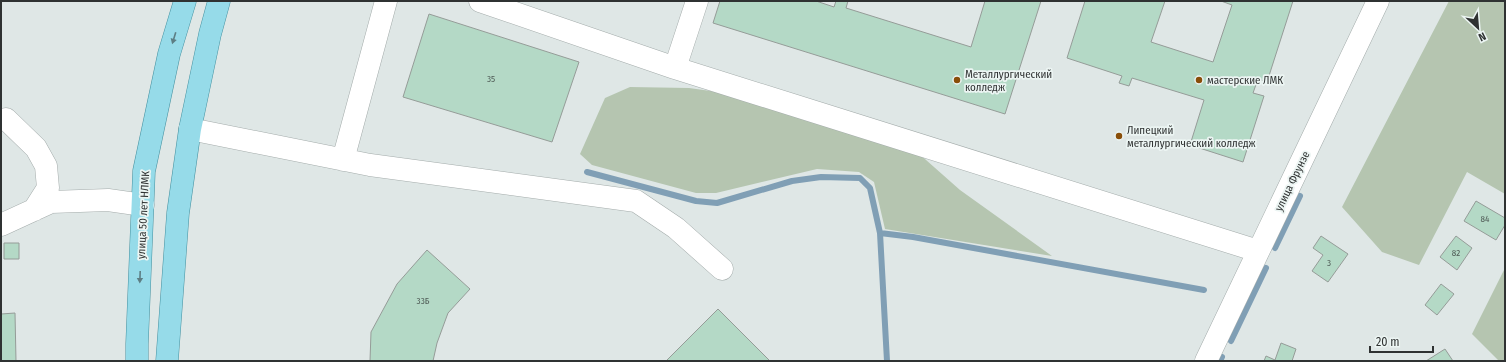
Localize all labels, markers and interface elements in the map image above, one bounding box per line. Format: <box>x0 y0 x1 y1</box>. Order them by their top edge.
north arrow <box>1458 8 1498 48</box>
text: N <box>1476 29 1488 44</box>
one-way arrow <box>171 33 177 45</box>
place label: Металлургический колледж <box>965 68 1052 94</box>
house number: 35 <box>487 74 495 84</box>
place label: мастерские ЛМК <box>1207 74 1283 87</box>
marker: Металлургический колледж <box>952 75 962 85</box>
marker: мастерские ЛМК <box>1194 75 1204 85</box>
place label: Липецкий металлургический колледж <box>1127 124 1256 150</box>
marker: Липецкий металлургический колледж <box>1114 131 1124 141</box>
street label: улица Фрунзе <box>1272 149 1313 213</box>
street label: улица 50 лет НЛМК <box>135 171 152 259</box>
house number: 84 <box>1481 214 1490 224</box>
house number: 82 <box>1452 248 1460 258</box>
house number: 3 <box>1327 258 1331 268</box>
one-way arrow <box>136 271 143 283</box>
house number: 33Б <box>417 296 430 306</box>
scale bar <box>1370 328 1433 354</box>
text: 20 m <box>1376 335 1400 349</box>

